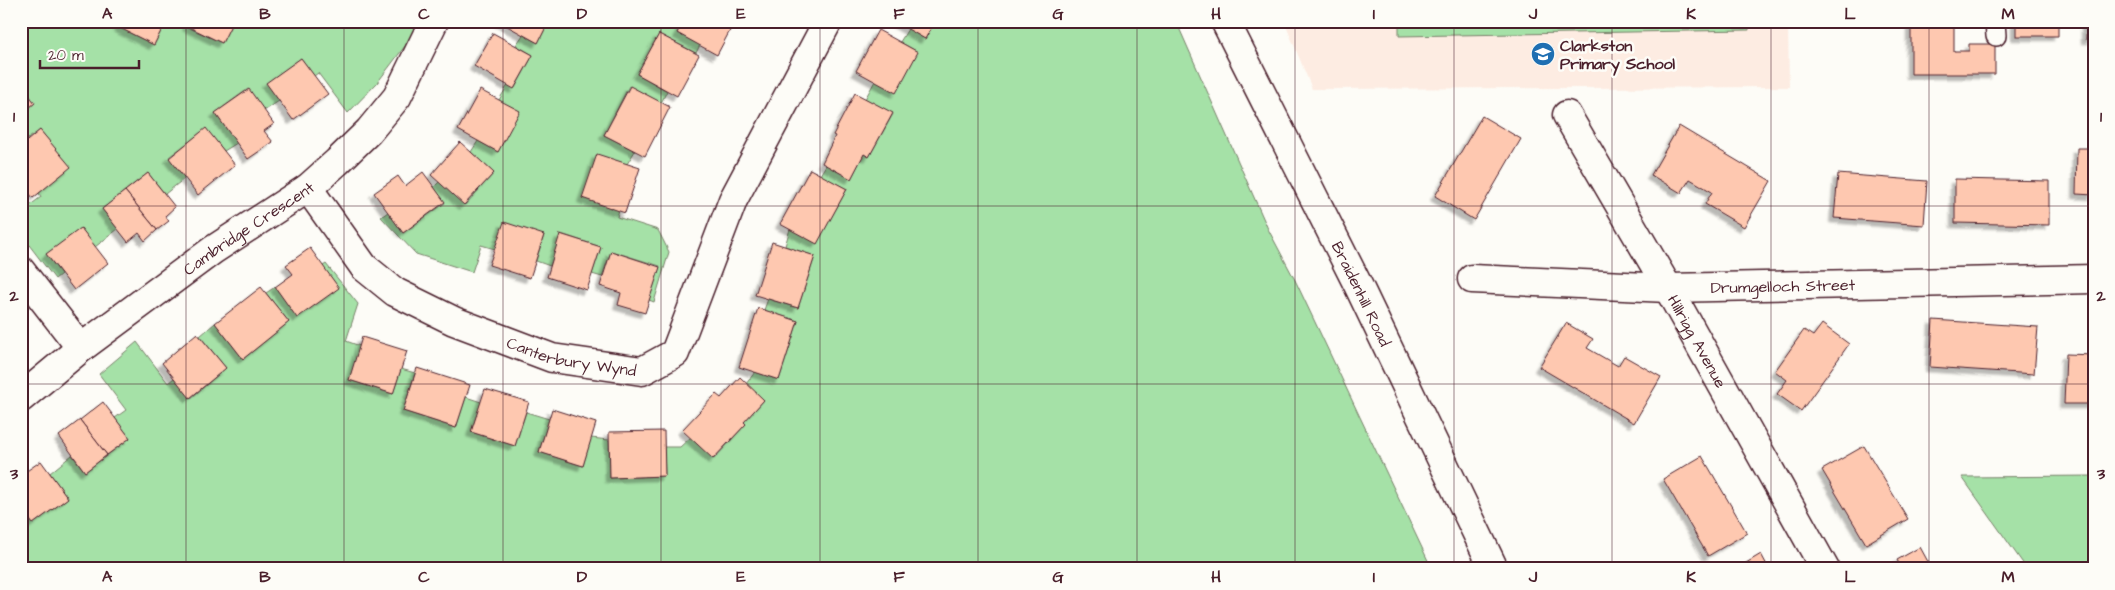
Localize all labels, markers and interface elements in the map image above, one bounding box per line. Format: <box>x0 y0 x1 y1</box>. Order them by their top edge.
text: A <box>102 3 113 25</box>
text: B <box>259 3 271 25</box>
text: C <box>418 3 430 25</box>
text: D <box>577 3 588 25</box>
text: E <box>736 3 746 25</box>
text: F <box>893 3 905 25</box>
text: G <box>1052 3 1064 25</box>
text: H <box>1211 3 1221 25</box>
text: I <box>1373 3 1375 25</box>
text: J <box>1528 3 1538 25</box>
text: K <box>1686 3 1696 25</box>
text: L <box>1844 3 1856 25</box>
text: M <box>2001 3 2015 25</box>
place label: Clarkston Primary School <box>1560 35 1675 76</box>
scale bar <box>40 38 139 70</box>
school or university icon: Clarkston Primary School <box>1530 41 1556 67</box>
text: 20 m <box>48 45 84 66</box>
text: 1 <box>13 106 16 128</box>
text: 1 <box>2100 106 2103 128</box>
street label: Cambridge Crescent <box>179 177 320 281</box>
street label: Braidenhill Road <box>1326 238 1396 350</box>
street label: Drumgelloch Street <box>1710 274 1856 299</box>
text: 2 <box>8 285 19 307</box>
text: 2 <box>2095 285 2106 307</box>
street label: Hillrigg Avenue <box>1662 291 1732 392</box>
street label: Canterbury Wynd <box>503 332 638 382</box>
text: 3 <box>9 463 19 485</box>
text: 3 <box>2096 463 2106 485</box>
text: A <box>102 566 113 588</box>
text: B <box>259 566 271 588</box>
text: C <box>418 566 430 588</box>
text: D <box>577 566 588 588</box>
text: E <box>736 566 746 588</box>
text: F <box>893 566 905 588</box>
text: G <box>1052 566 1064 588</box>
text: H <box>1211 566 1221 588</box>
text: I <box>1373 566 1375 588</box>
text: J <box>1528 566 1538 588</box>
text: K <box>1686 566 1696 588</box>
text: L <box>1844 566 1856 588</box>
text: M <box>2001 566 2015 588</box>

